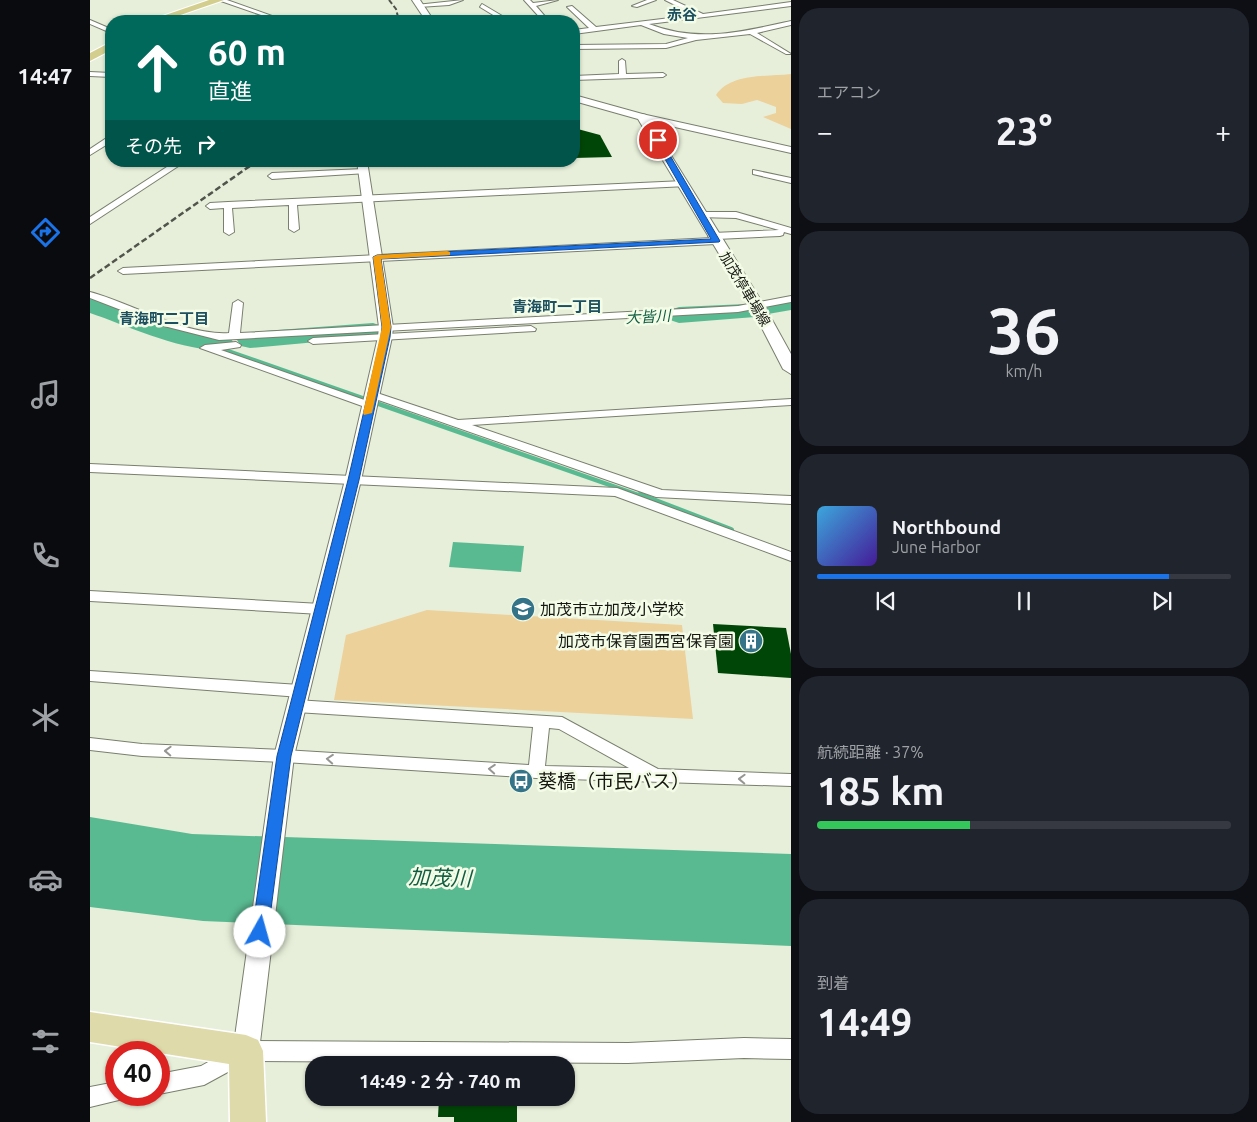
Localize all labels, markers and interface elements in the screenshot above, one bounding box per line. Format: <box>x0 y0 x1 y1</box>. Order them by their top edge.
district label: 赤谷 <box>667 6 697 23</box>
text: 60 m <box>208 32 286 72</box>
icon: ahead <box>125 35 190 100</box>
text: 14:47 <box>17 63 73 88</box>
text: 直進 <box>208 78 252 103</box>
text: エアコン <box>817 83 881 101</box>
text: 23° <box>996 110 1052 152</box>
text: − <box>817 116 833 147</box>
text: + <box>1215 116 1231 147</box>
pin <box>637 119 679 161</box>
icon: arrive <box>644 126 672 154</box>
icon: right <box>192 130 220 158</box>
text: その先 <box>125 135 182 157</box>
icon: directions <box>28 215 63 250</box>
street label: 加茂停車場線 <box>717 249 773 329</box>
text: 36 <box>987 293 1061 366</box>
district label: 青海町一丁目 <box>512 298 602 315</box>
water label: 大皆川 <box>625 307 673 326</box>
district label: 青海町二丁目 <box>119 310 209 327</box>
text: km/h <box>1006 362 1042 380</box>
icon: music <box>28 377 63 412</box>
text: Northbound <box>892 516 1001 538</box>
icon: phone <box>28 538 63 573</box>
text: June Harbor <box>892 538 981 556</box>
icon: previous <box>872 587 900 615</box>
icon: pause <box>1010 587 1038 615</box>
icon: next <box>1148 587 1176 615</box>
school or university icon: 加茂市立加茂小学校 <box>510 596 536 622</box>
place label: 加茂市立加茂小学校 <box>540 600 684 618</box>
building icon: 加茂市保育園西宮保育園 <box>738 628 764 654</box>
place label: 加茂市保育園西宮保育園 <box>558 632 734 650</box>
icon: climate <box>28 700 63 735</box>
text: 航続距離 · 37% <box>817 743 924 761</box>
one-way arrow <box>164 745 172 756</box>
one-way arrow <box>326 753 334 764</box>
one-way arrow <box>488 764 496 775</box>
bus stop icon: 葵橋（市民バス） <box>508 768 534 794</box>
place label: 葵橋（市民バス） <box>538 770 690 792</box>
text: 185 km <box>817 770 944 812</box>
one-way arrow <box>738 774 746 784</box>
icon: car <box>28 862 63 897</box>
water label: 加茂川 <box>408 864 474 890</box>
position arrow <box>233 905 285 957</box>
text: 到着 <box>817 974 849 992</box>
text: 14:49 <box>817 1001 912 1043</box>
icon: filters <box>28 1024 63 1059</box>
speed limit sign: 40 <box>105 1041 170 1106</box>
text: 14:49 · 2 分 · 740 m <box>359 1070 521 1092</box>

